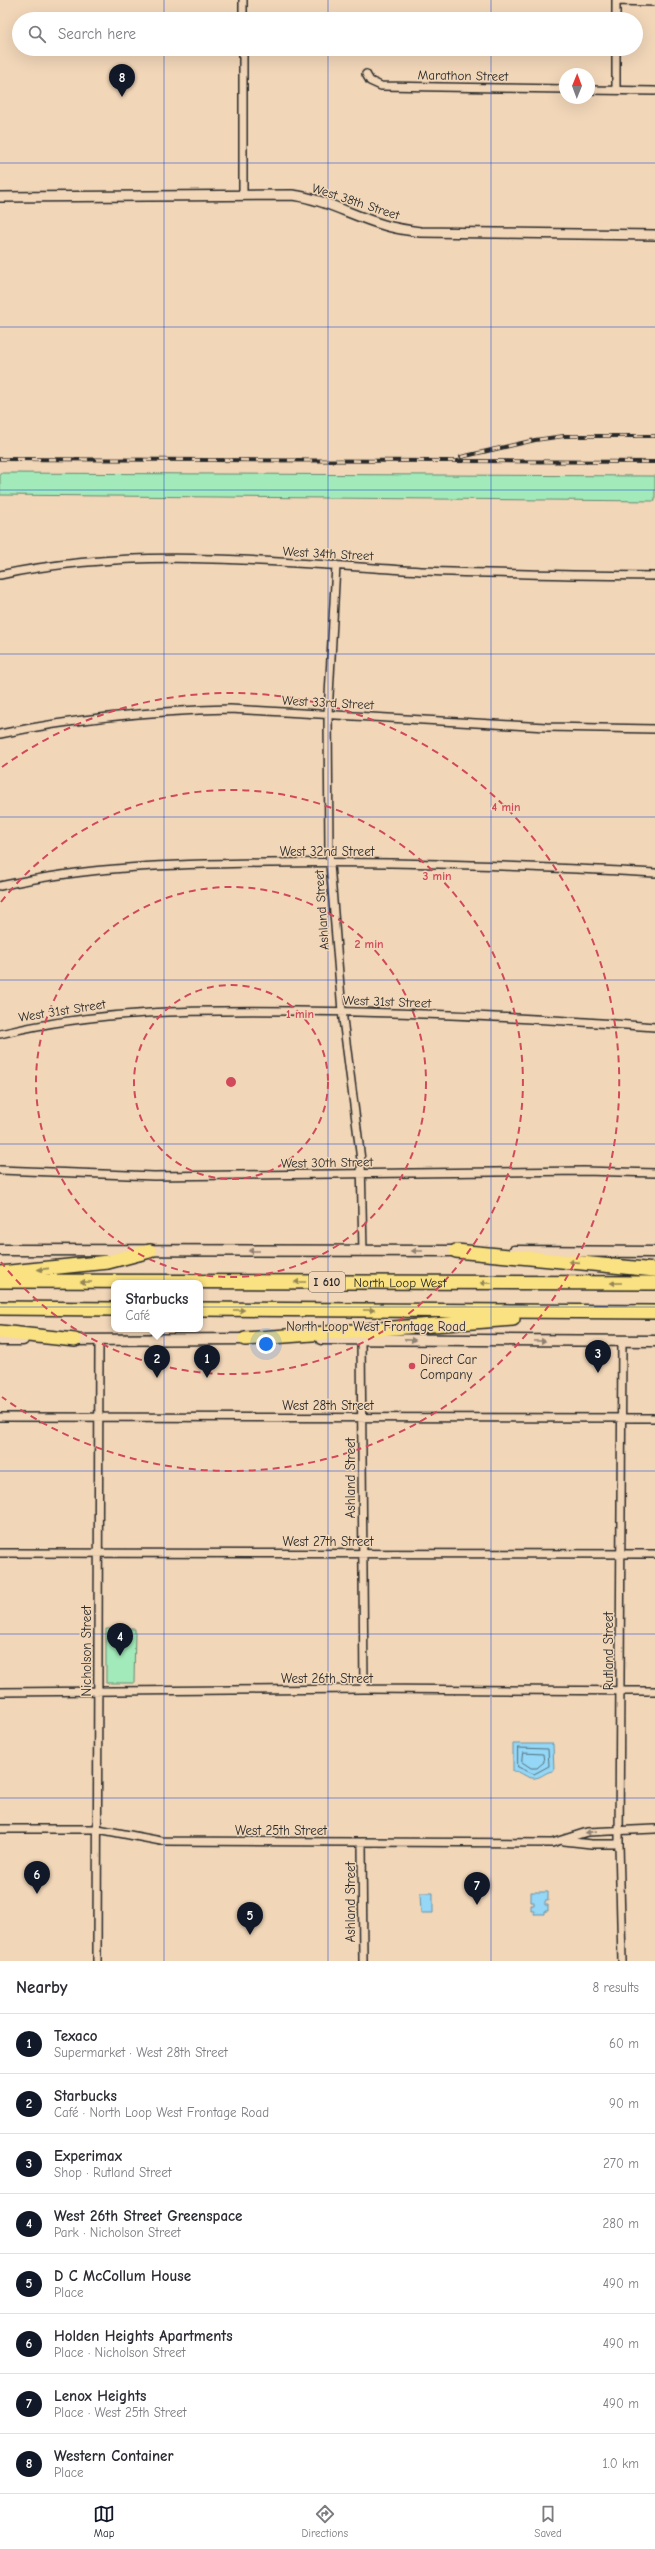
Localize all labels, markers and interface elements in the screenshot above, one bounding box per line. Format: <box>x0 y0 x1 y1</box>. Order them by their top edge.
search box <box>12 12 643 56</box>
icon: search <box>26 23 48 45</box>
text: Search here <box>58 25 136 43</box>
pin: 8 <box>109 64 135 97</box>
street label: Marathon Street <box>417 67 510 84</box>
north arrow <box>559 68 595 104</box>
street label: West 38th Street <box>310 180 403 223</box>
street label: West 34th Street <box>282 544 375 563</box>
street label: West 33rd Street <box>282 693 376 712</box>
text: 4 min <box>492 800 520 814</box>
street label: West 32nd Street <box>280 844 376 859</box>
street label: Ashland Street <box>311 868 332 951</box>
text: 3 min <box>422 869 452 883</box>
text: 2 min <box>354 937 384 951</box>
street label: West 31st Street <box>343 992 433 1011</box>
street label: West 31st Street <box>17 996 108 1025</box>
text: 1 min <box>286 1007 314 1021</box>
centre of rings <box>224 1075 238 1089</box>
street label: West 30th Street <box>281 1154 375 1171</box>
one-way arrow <box>247 1248 260 1254</box>
one-way arrow <box>410 1248 423 1254</box>
one-way arrow <box>568 1259 580 1266</box>
one-way arrow <box>37 1265 49 1272</box>
road number: I 610 <box>309 1272 345 1292</box>
street label: North Loop West <box>353 1275 448 1290</box>
one-way arrow <box>79 1279 92 1285</box>
one-way arrow <box>293 1279 306 1285</box>
popup <box>111 1280 203 1332</box>
one-way arrow <box>479 1280 492 1286</box>
one-way arrow <box>609 1280 622 1286</box>
text: Starbucks <box>126 1290 188 1308</box>
one-way arrow <box>233 1307 246 1313</box>
one-way arrow <box>363 1307 375 1314</box>
text: Café <box>126 1308 150 1323</box>
street label: North Loop West Frontage Road <box>286 1319 466 1334</box>
your location <box>256 1334 276 1354</box>
one-way arrow <box>404 1337 417 1343</box>
one-way arrow <box>534 1337 546 1344</box>
pin: 3 <box>585 1340 611 1373</box>
pin: 2 <box>144 1345 170 1378</box>
pin: 1 <box>194 1345 220 1378</box>
place label: Direct Car Company <box>420 1352 478 1382</box>
marker: Direct Car Company <box>407 1361 417 1371</box>
street label: West 28th Street <box>282 1398 375 1413</box>
street label: Ashland Street <box>343 1436 358 1518</box>
street label: West 27th Street <box>283 1534 375 1549</box>
street label: Nicholson Street <box>79 1604 94 1696</box>
street label: Rutland Street <box>601 1610 616 1690</box>
pin: 4 <box>107 1623 133 1656</box>
street label: West 26th Street <box>281 1671 374 1686</box>
street label: West 25th Street <box>235 1823 328 1838</box>
one-way arrow <box>585 1829 597 1835</box>
street label: Ashland Street <box>343 1860 358 1942</box>
pin: 6 <box>24 1861 50 1894</box>
pin: 7 <box>464 1872 490 1905</box>
pin: 5 <box>237 1902 263 1935</box>
text: Nearby <box>16 1978 67 1997</box>
text: 8 results <box>593 1980 639 1995</box>
text: Texaco <box>54 2027 98 2045</box>
text: 1 <box>26 2036 32 2051</box>
text: 60 m <box>609 2036 639 2051</box>
text: Supermarket · West 28th Street <box>54 2045 228 2060</box>
text: Starbucks <box>54 2087 117 2105</box>
text: 2 <box>26 2096 32 2111</box>
text: 90 m <box>609 2096 639 2111</box>
text: Café · North Loop West Frontage Road <box>54 2105 269 2120</box>
text: Experimax <box>54 2147 122 2165</box>
text: 3 <box>26 2156 32 2171</box>
text: 270 m <box>603 2156 639 2171</box>
text: Shop · Rutland Street <box>54 2165 172 2180</box>
text: West 26th Street Greenspace <box>54 2207 242 2225</box>
text: 4 <box>26 2216 32 2231</box>
text: 280 m <box>602 2216 639 2231</box>
text: Park · Nicholson Street <box>54 2225 181 2240</box>
text: D C McCollum House <box>54 2267 191 2285</box>
text: 5 <box>26 2276 32 2291</box>
text: 490 m <box>603 2276 639 2291</box>
text: Place <box>54 2285 84 2300</box>
text: Holden Heights Apartments <box>54 2327 233 2345</box>
text: 6 <box>26 2336 32 2351</box>
text: 490 m <box>603 2336 639 2351</box>
text: Place · Nicholson Street <box>54 2345 185 2360</box>
text: Lenox Heights <box>54 2387 146 2405</box>
text: 7 <box>26 2396 32 2411</box>
text: 490 m <box>603 2396 639 2411</box>
text: Place · West 25th Street <box>54 2405 186 2420</box>
text: Western Container <box>54 2447 173 2465</box>
text: 8 <box>26 2456 32 2471</box>
text: 1.0 km <box>603 2456 639 2471</box>
text: Place <box>54 2465 84 2480</box>
tab: Map <box>93 2503 115 2540</box>
tab: Directions <box>301 2503 348 2540</box>
tab: Saved <box>534 2503 562 2540</box>

